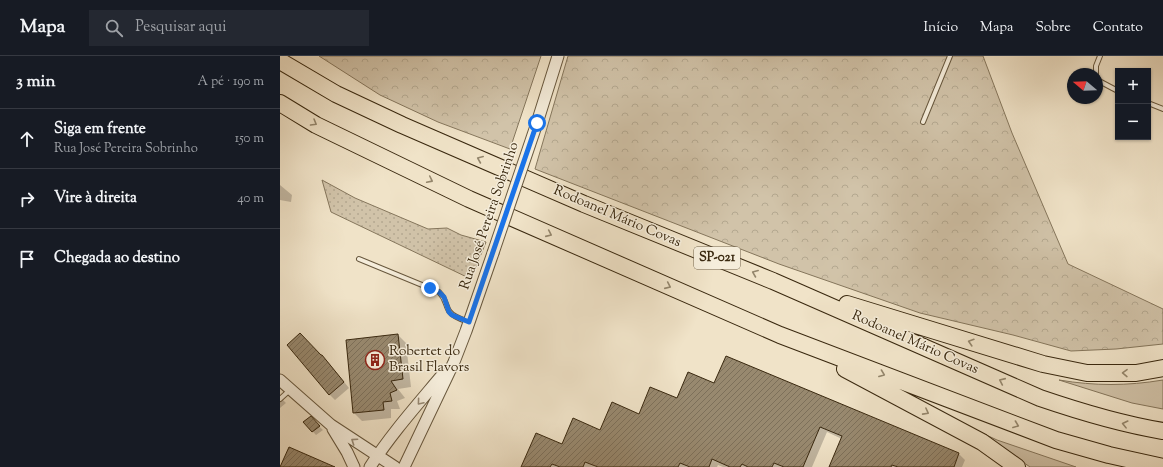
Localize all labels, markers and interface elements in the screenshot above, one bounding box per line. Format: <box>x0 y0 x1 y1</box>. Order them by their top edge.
search box <box>89 10 369 46</box>
text: Mapa <box>20 14 65 41</box>
icon: search <box>103 17 125 39</box>
text: Pesquisar aqui <box>135 17 226 38</box>
text: Início <box>923 18 958 38</box>
text: Mapa <box>980 18 1013 38</box>
text: Sobre <box>1035 18 1071 38</box>
text: Contato <box>1093 18 1143 38</box>
north arrow <box>1067 68 1103 104</box>
map controls <box>1115 68 1151 140</box>
button: + <box>1115 68 1151 104</box>
text: 3 min <box>16 70 55 94</box>
text: A pé · 190 m <box>198 73 264 91</box>
button: − <box>1115 104 1151 140</box>
route start <box>528 114 546 132</box>
one-way arrow <box>310 118 317 126</box>
text: Siga em frente <box>54 119 146 140</box>
icon: ahead <box>16 128 38 150</box>
text: 150 m <box>235 130 264 148</box>
street label: Rua José Pereira Sobrinho <box>455 139 525 292</box>
text: Rua José Pereira Sobrinho <box>54 140 198 158</box>
one-way arrow <box>476 155 483 163</box>
one-way arrow <box>426 175 434 183</box>
street label: Rodoanel Mário Covas <box>550 181 684 253</box>
icon: right <box>16 188 38 210</box>
text: Vire à direita <box>54 188 137 209</box>
text: 40 m <box>237 190 264 208</box>
one-way arrow <box>544 229 552 237</box>
road number: SP-021 <box>694 247 740 269</box>
icon: arrive <box>16 248 38 270</box>
text: Chegada ao destino <box>54 248 180 269</box>
one-way arrow <box>751 270 758 278</box>
route end <box>421 279 439 297</box>
one-way arrow <box>663 281 671 289</box>
street label: Rodoanel Mário Covas <box>848 306 982 380</box>
one-way arrow <box>967 338 974 347</box>
place label: Robertet do Brasil Flavors <box>389 342 469 378</box>
building icon: Robertet do Brasil Flavors <box>364 349 386 371</box>
one-way arrow <box>878 369 885 377</box>
one-way arrow <box>1122 369 1128 377</box>
one-way arrow <box>999 378 1006 386</box>
one-way arrow <box>418 398 425 405</box>
one-way arrow <box>922 408 929 415</box>
one-way arrow <box>1121 420 1128 428</box>
one-way arrow <box>1013 421 1020 429</box>
one-way arrow <box>351 438 358 446</box>

